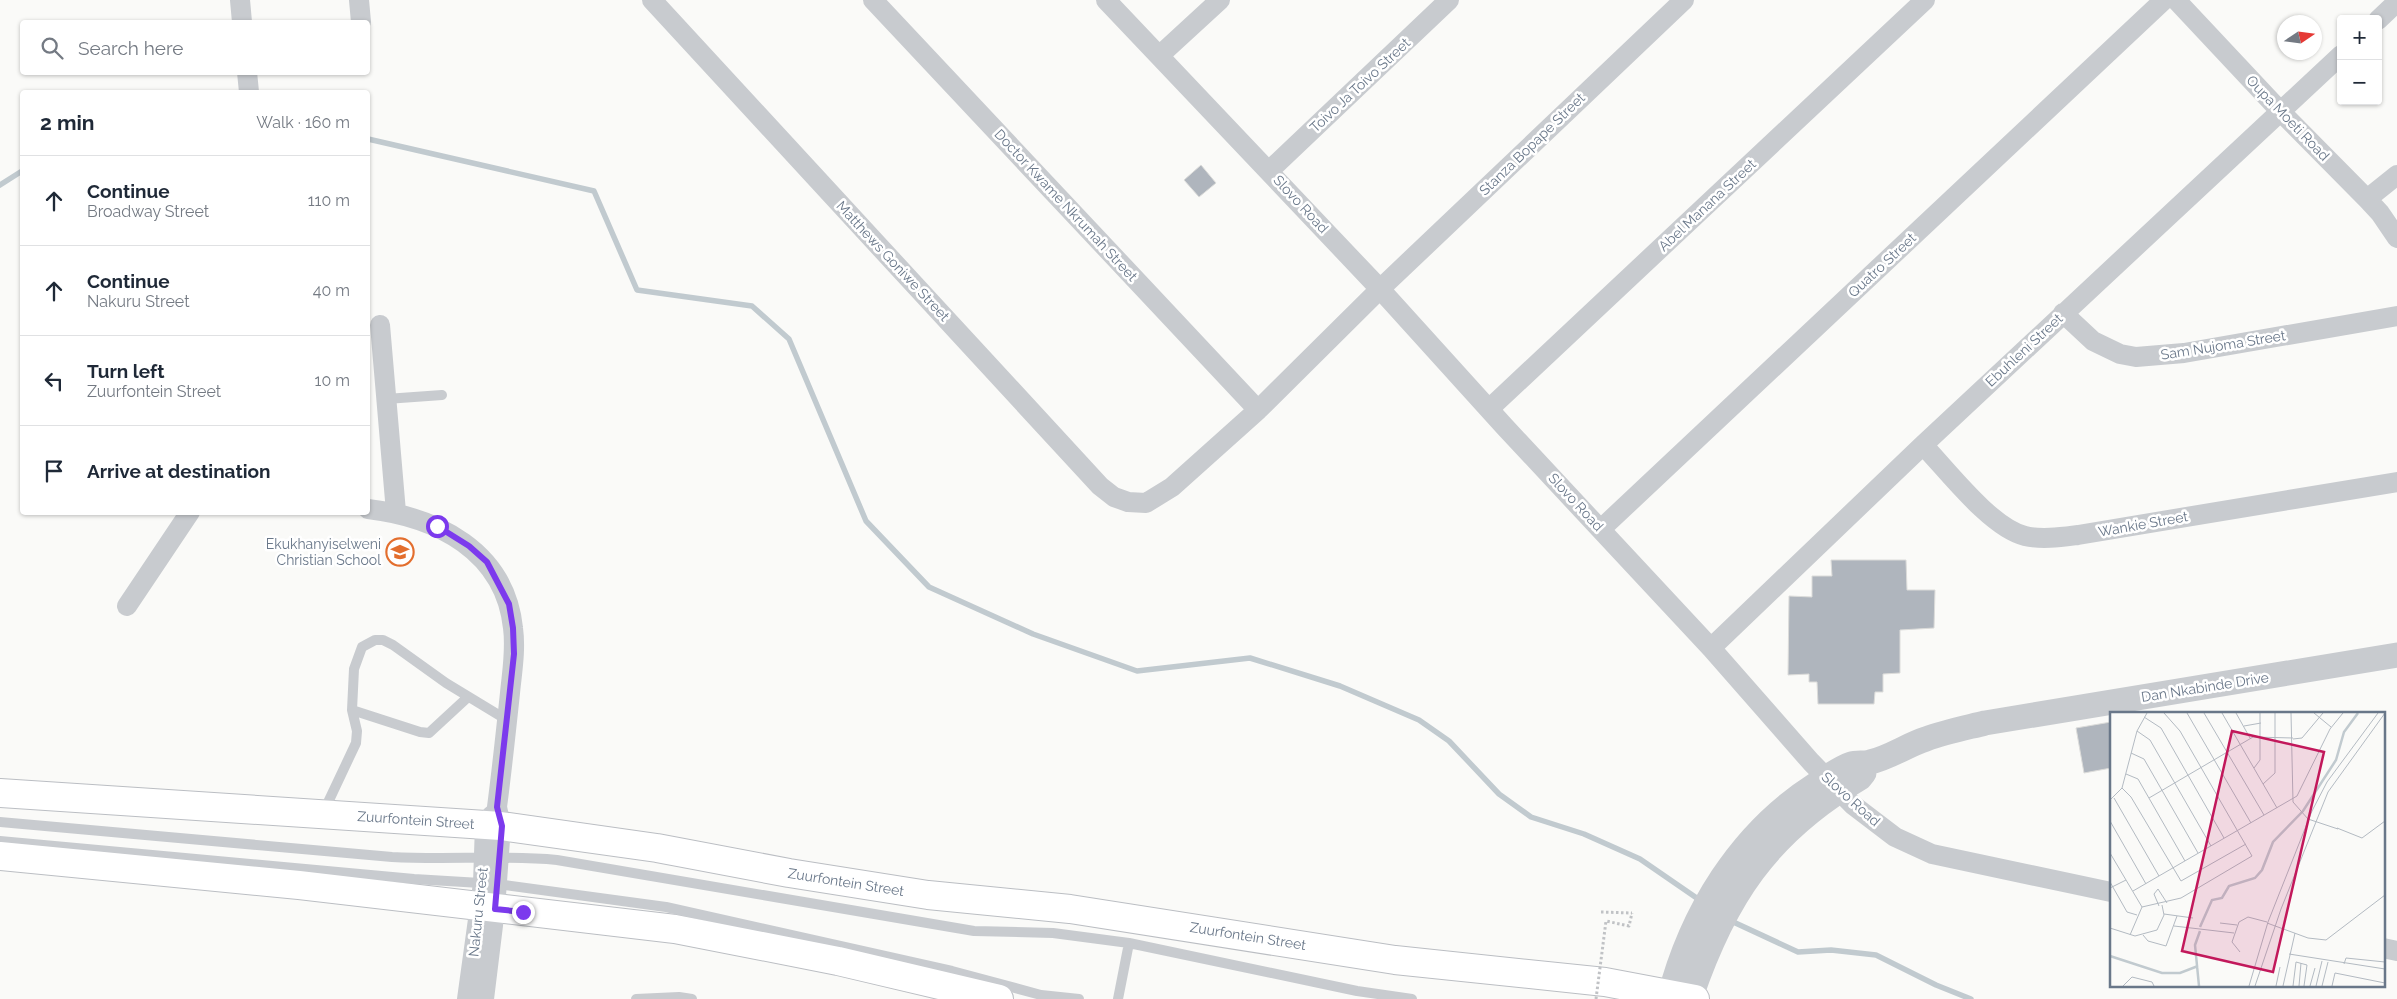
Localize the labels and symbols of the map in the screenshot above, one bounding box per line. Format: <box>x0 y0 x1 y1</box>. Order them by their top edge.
north arrow <box>2277 15 2322 60</box>
street label: Toivo Ja Toivo Street <box>1307 34 1413 135</box>
street label: Oupa Moeti Road <box>2243 72 2333 164</box>
street label: Stanza Bopape Street <box>1476 89 1588 198</box>
street label: Doctor Kwame Nkrumah Street <box>991 126 1141 284</box>
street label: Abel Manana Street <box>1655 156 1759 254</box>
street label: Slovo Road <box>1270 172 1332 236</box>
street label: Matthews Goniwe Street <box>833 198 953 325</box>
street label: Quatro Street <box>1845 229 1919 300</box>
street label: Ebuhleni Street <box>1982 310 2066 390</box>
street label: Sam Nujoma Street <box>2160 327 2287 363</box>
street label: Slovo Road <box>1545 470 1607 534</box>
street label: Wankie Street <box>2097 508 2189 540</box>
route start <box>426 515 449 538</box>
place label: Ekukhanyiselweni Christian School <box>266 536 381 568</box>
school or university icon: Ekukhanyiselweni Christian School <box>385 537 415 567</box>
street label: Dan Nkabinde Drive <box>2140 669 2270 705</box>
inset map <box>2110 712 2384 986</box>
street label: Slovo Road <box>1818 769 1884 829</box>
street label: Zuurfontein Street <box>357 808 475 832</box>
street label: Zuurfontein Street <box>787 865 906 899</box>
street label: Nakuru Street <box>465 866 491 957</box>
route end <box>512 901 535 924</box>
street label: Zuurfontein Street <box>1189 919 1308 953</box>

